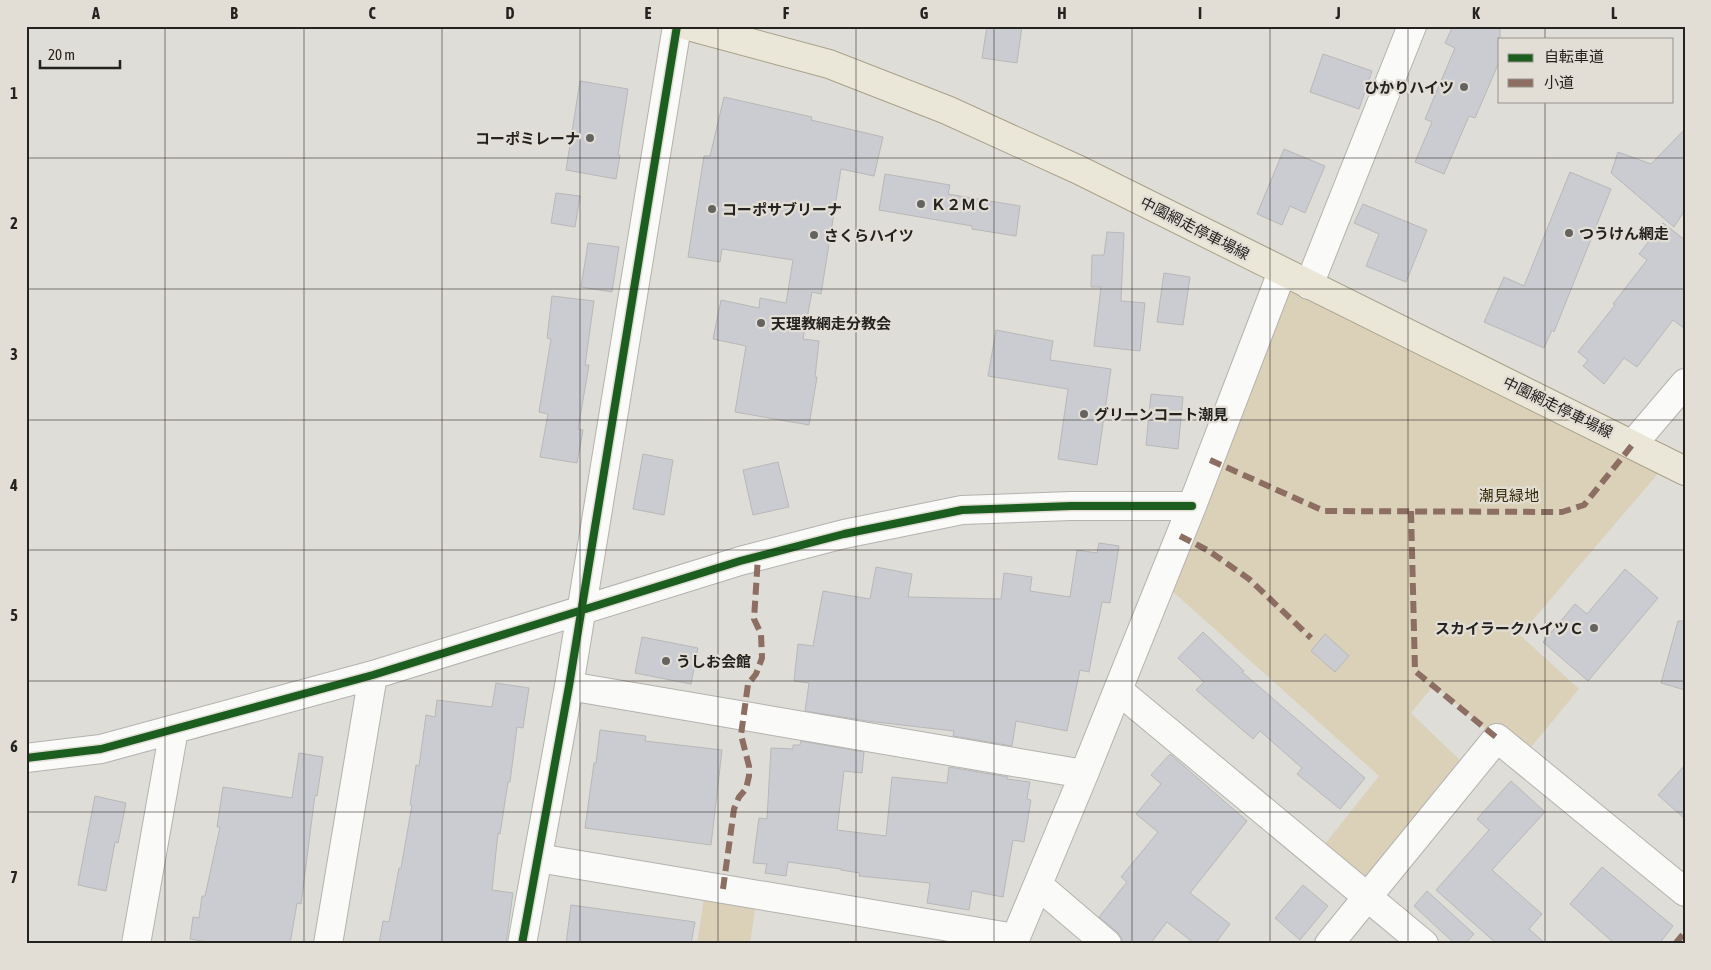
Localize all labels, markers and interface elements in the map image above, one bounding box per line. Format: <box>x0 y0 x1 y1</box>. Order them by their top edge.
text: A <box>91 4 100 22</box>
text: B <box>230 4 238 22</box>
text: C <box>368 4 376 22</box>
text: D <box>506 4 515 22</box>
text: E <box>645 4 652 22</box>
text: F <box>783 4 790 22</box>
text: G <box>920 4 929 22</box>
text: H <box>1057 4 1067 22</box>
text: I <box>1198 4 1202 22</box>
text: J <box>1334 4 1341 22</box>
text: K <box>1472 4 1480 22</box>
text: L <box>1611 4 1618 22</box>
scale bar <box>40 38 120 70</box>
legend <box>1498 38 1674 102</box>
text: 20 m <box>48 46 75 63</box>
text: 自転車道 <box>1544 48 1604 65</box>
text: 小道 <box>1544 74 1574 91</box>
place label: ひかりハイツ <box>1364 79 1454 96</box>
marker: ひかりハイツ <box>1458 81 1470 93</box>
text: 1 <box>10 84 18 102</box>
place label: コーポミレーナ <box>475 130 580 147</box>
marker: コーポミレーナ <box>584 132 596 144</box>
street label: 中園網走停車場線 <box>1138 193 1252 263</box>
place label: Ｋ２ＭＣ <box>931 196 991 213</box>
marker: Ｋ２ＭＣ <box>915 198 927 210</box>
place label: コーポサブリーナ <box>722 201 842 218</box>
marker: コーポサブリーナ <box>706 203 718 215</box>
text: 2 <box>10 214 18 232</box>
place label: つうけん網走 <box>1579 225 1669 242</box>
place label: さくらハイツ <box>824 227 914 244</box>
marker: つうけん網走 <box>1563 227 1575 239</box>
marker: さくらハイツ <box>808 229 820 241</box>
place label: 天理教網走分教会 <box>771 315 891 332</box>
marker: 天理教網走分教会 <box>755 317 767 329</box>
text: 3 <box>10 345 18 363</box>
street label: 中園網走停車場線 <box>1500 373 1616 441</box>
place label: グリーンコート潮見 <box>1094 406 1228 423</box>
marker: グリーンコート潮見 <box>1078 408 1090 420</box>
text: 4 <box>9 476 18 494</box>
park label: 潮見緑地 <box>1479 487 1539 504</box>
text: 5 <box>10 606 18 624</box>
place label: スカイラークハイツＣ <box>1435 620 1584 637</box>
marker: スカイラークハイツＣ <box>1588 622 1600 634</box>
place label: うしお会館 <box>676 653 751 670</box>
marker: うしお会館 <box>660 655 672 667</box>
text: 6 <box>10 737 18 755</box>
text: 7 <box>10 868 18 886</box>

